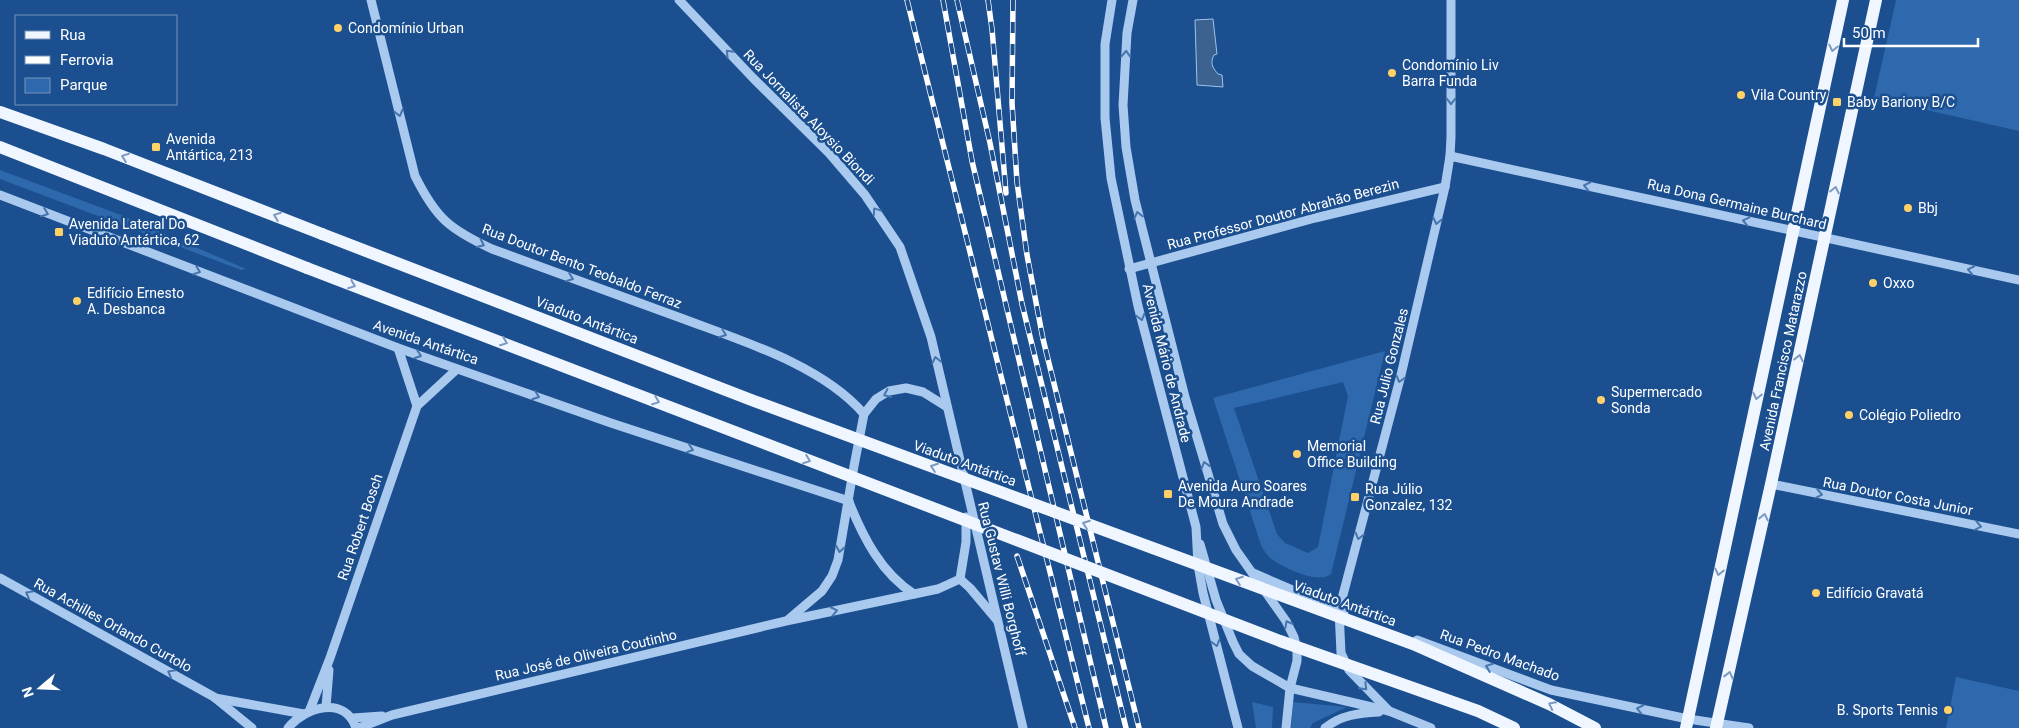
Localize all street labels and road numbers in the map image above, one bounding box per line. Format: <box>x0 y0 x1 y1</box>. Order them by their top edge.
street label: Rua Jornalista Aloysio Biondi <box>740 46 878 188</box>
street label: Rua Professor Doutor Abrahão Berezin <box>1165 175 1401 253</box>
street label: Rua Dona Germaine Burchard <box>1646 176 1828 232</box>
street label: Rua Doutor Bento Teobaldo Ferraz <box>480 220 684 312</box>
street label: Avenida Francisco Matarazzo <box>1756 270 1810 452</box>
street label: Avenida Mário de Andrade <box>1139 282 1195 444</box>
street label: Viaduto Antártica <box>533 293 641 347</box>
street label: Rua Julio Gonzales <box>1367 306 1411 426</box>
street label: Avenida Antártica <box>371 317 481 367</box>
street label: Viaduto Antártica <box>911 437 1019 489</box>
street label: Rua Robert Bosch <box>334 472 386 582</box>
street label: Rua Doutor Costa Junior <box>1822 474 1975 518</box>
street label: Rua Gustav Willi Borghoff <box>975 500 1029 658</box>
street label: Rua Achilles Orlando Curtolo <box>31 575 195 675</box>
street label: Viaduto Antártica <box>1291 577 1399 629</box>
street label: Rua José de Oliveira Coutinho <box>494 626 678 684</box>
street label: Rua Pedro Machado <box>1438 626 1562 684</box>

